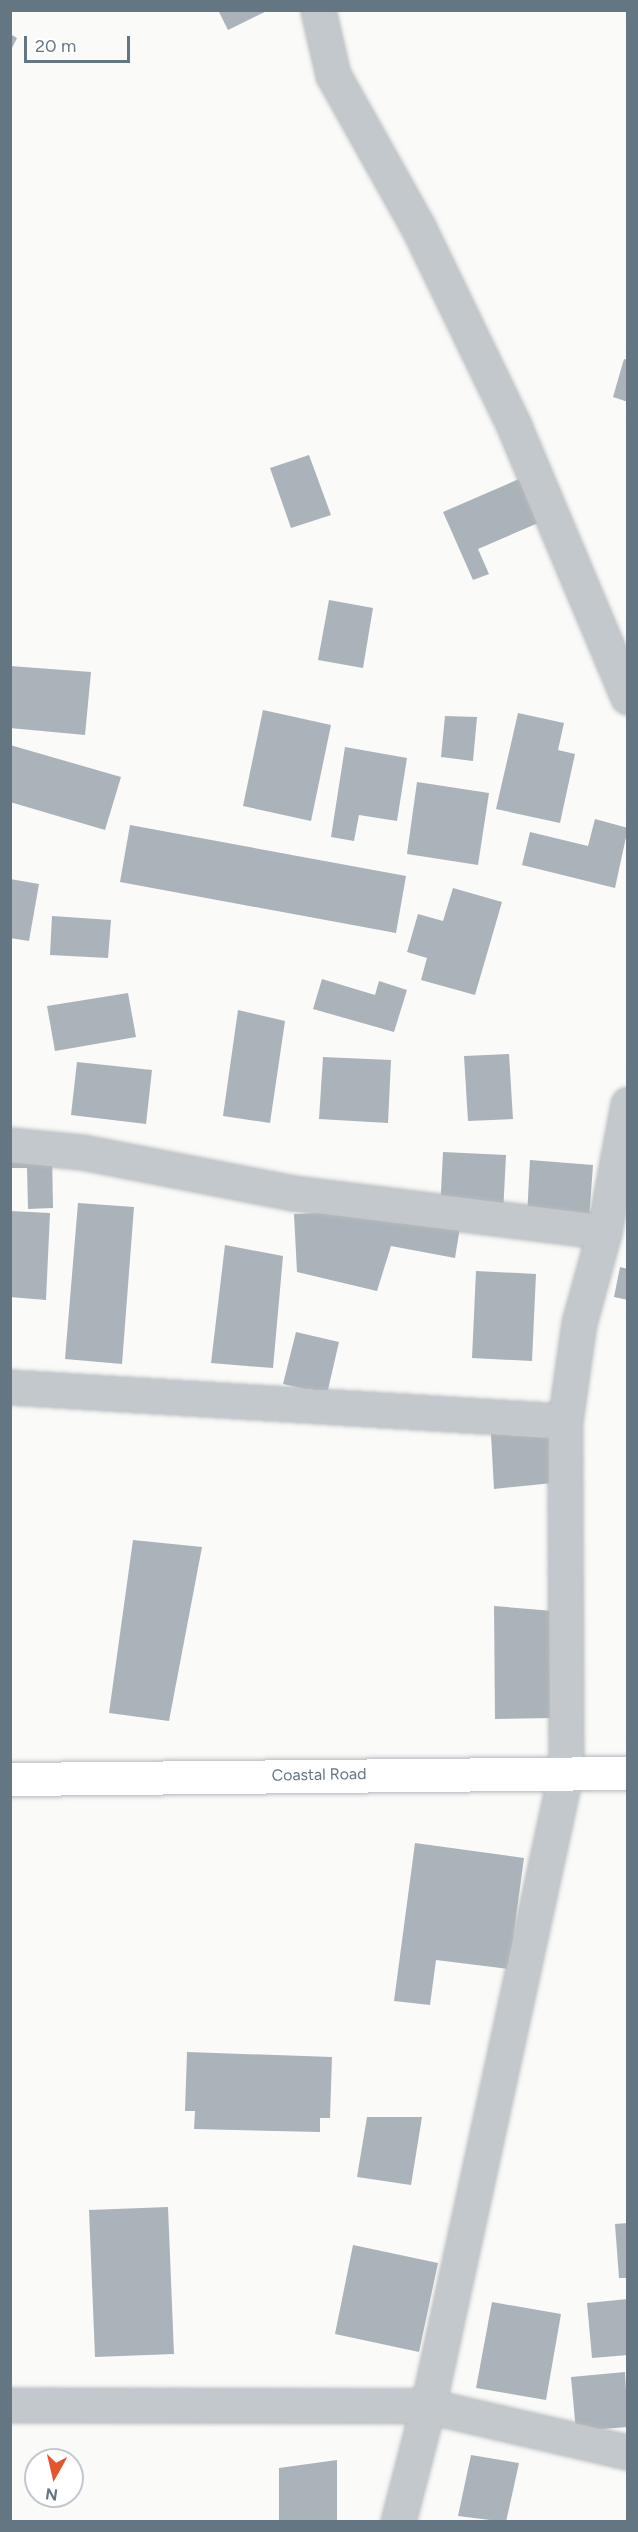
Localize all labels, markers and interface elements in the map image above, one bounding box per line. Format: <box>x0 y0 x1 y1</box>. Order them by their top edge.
scale bar <box>27 24 134 62</box>
text: 20 m <box>35 35 76 57</box>
street label: Coastal Road <box>271 1765 367 1785</box>
north arrow <box>24 2448 84 2508</box>
text: N <box>44 2484 59 2505</box>

